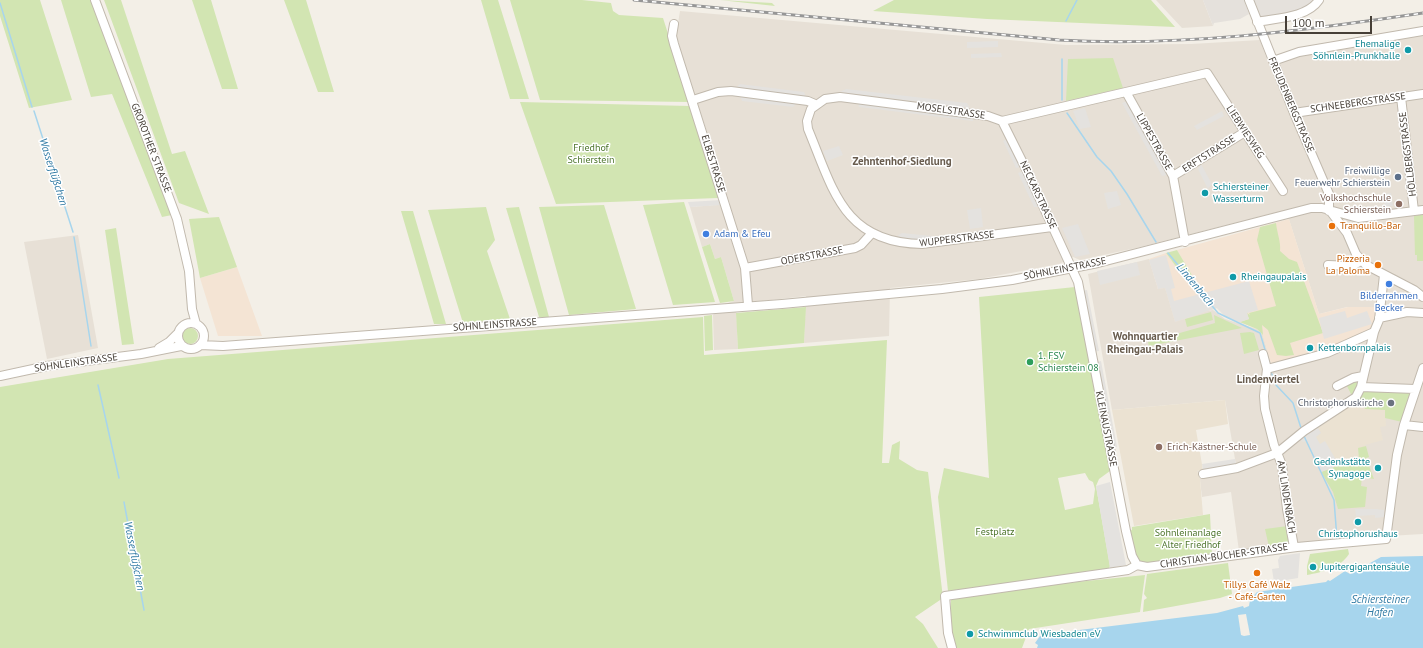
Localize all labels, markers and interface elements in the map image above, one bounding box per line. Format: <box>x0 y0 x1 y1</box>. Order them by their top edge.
scale bar <box>1287 8 1374 34</box>
text: 100 m <box>1292 15 1325 30</box>
place label: Ehemalige Söhnlein-Prunkhalle <box>1313 38 1400 62</box>
marker: Ehemalige Söhnlein-Prunkhalle <box>1403 45 1413 55</box>
street label: FREUDENBERGSTRASSE <box>1265 55 1317 155</box>
street label: SCHNEEBERGSTRASSE <box>1309 90 1407 116</box>
street label: MOSELSTRASSE <box>916 100 986 122</box>
street label: GROROTHER STRASSE <box>128 102 174 194</box>
street label: LIEBWIESWEG <box>1223 103 1267 161</box>
street label: HÖLLBERGSTRASSE <box>1397 111 1419 197</box>
street label: LIPPESTRASSE <box>1133 112 1175 172</box>
street label: ERFTSTRASSE <box>1180 133 1238 175</box>
street label: ELBESTRASSE <box>698 134 728 194</box>
water label: Wasserflüßchen <box>36 137 70 207</box>
park label: Friedhof Schierstein <box>567 142 615 166</box>
district label: Zehntenhof-Siedlung <box>852 155 952 169</box>
street label: NECKARSTRASSE <box>1017 159 1059 231</box>
place label: Freiwillige Feuerwehr Schierstein <box>1295 165 1390 188</box>
marker: Freiwillige Feuerwehr Schierstein <box>1393 172 1403 182</box>
place label: Schiersteiner Wasserturm <box>1213 181 1269 204</box>
marker: Schiersteiner Wasserturm <box>1200 188 1210 198</box>
place label: Volkshochschule Schierstein <box>1320 192 1391 216</box>
marker: Volkshochschule Schierstein <box>1394 199 1404 209</box>
place label: Tranquillo-Bar <box>1340 220 1401 232</box>
marker: Tranquillo-Bar <box>1327 221 1337 231</box>
place label: Adam & Efeu <box>714 228 771 240</box>
street label: WUPPERSTRASSE <box>919 228 995 250</box>
marker: Adam & Efeu <box>701 229 711 239</box>
street label: ODERSTRASSE <box>780 244 844 268</box>
place label: Pizzeria La Paloma <box>1326 253 1370 276</box>
street label: SÖHNLEINSTRASSE <box>1023 255 1107 283</box>
marker: Pizzeria La Paloma <box>1373 260 1383 270</box>
water label: Lindenbach <box>1173 261 1217 309</box>
place label: Rheingaupalais <box>1241 271 1307 283</box>
marker: Rheingaupalais <box>1228 272 1238 282</box>
marker: Bilderrahmen Becker <box>1384 279 1394 289</box>
place label: Bilderrahmen Becker <box>1360 290 1418 314</box>
street label: SÖHNLEINSTRASSE <box>453 316 537 334</box>
district label: Wohnquartier Rheingau-Palais <box>1107 330 1183 356</box>
place label: Kettenbornpalais <box>1318 342 1391 354</box>
marker: Kettenbornpalais <box>1305 343 1315 353</box>
place label: 1. FSV Schierstein 08 <box>1038 350 1099 374</box>
street label: SÖHNLEINSTRASSE <box>33 351 119 375</box>
marker: 1. FSV Schierstein 08 <box>1025 357 1035 367</box>
district label: Lindenviertel <box>1237 373 1299 387</box>
street label: KLEINAUSTRASSE <box>1093 390 1119 468</box>
place label: Christophoruskirche <box>1298 397 1383 409</box>
marker: Christophoruskirche <box>1386 398 1396 408</box>
place label: Erich-Kästner-Schule <box>1167 441 1257 453</box>
marker: Erich-Kästner-Schule <box>1154 442 1164 452</box>
place label: Gedenkstätte Synagoge <box>1314 456 1370 480</box>
street label: AM LINDENBACH <box>1274 460 1298 534</box>
marker: Gedenkstätte Synagoge <box>1373 463 1383 473</box>
marker: Christophorushaus <box>1353 517 1363 527</box>
water label: Wasserflüßchen <box>121 520 147 592</box>
park label: Festplatz <box>976 526 1014 538</box>
park label: Söhnleinanlage - Alter Friedhof <box>1155 527 1221 550</box>
place label: Christophorushaus <box>1318 528 1398 540</box>
street label: CHRISTIAN-BÜCHER-STRASSE <box>1159 541 1289 571</box>
place label: Jupitergigantensäule <box>1321 561 1409 573</box>
marker: Jupitergigantensäule <box>1308 562 1318 572</box>
marker: Tillys Café Walz - Café-Garten <box>1252 568 1262 578</box>
place label: Tillys Café Walz - Café-Garten <box>1223 579 1291 602</box>
water label: Schiersteiner Hafen <box>1351 593 1409 619</box>
place label: Schwimmclub Wiesbaden eV <box>978 628 1100 640</box>
marker: Schwimmclub Wiesbaden eV <box>965 629 975 639</box>

